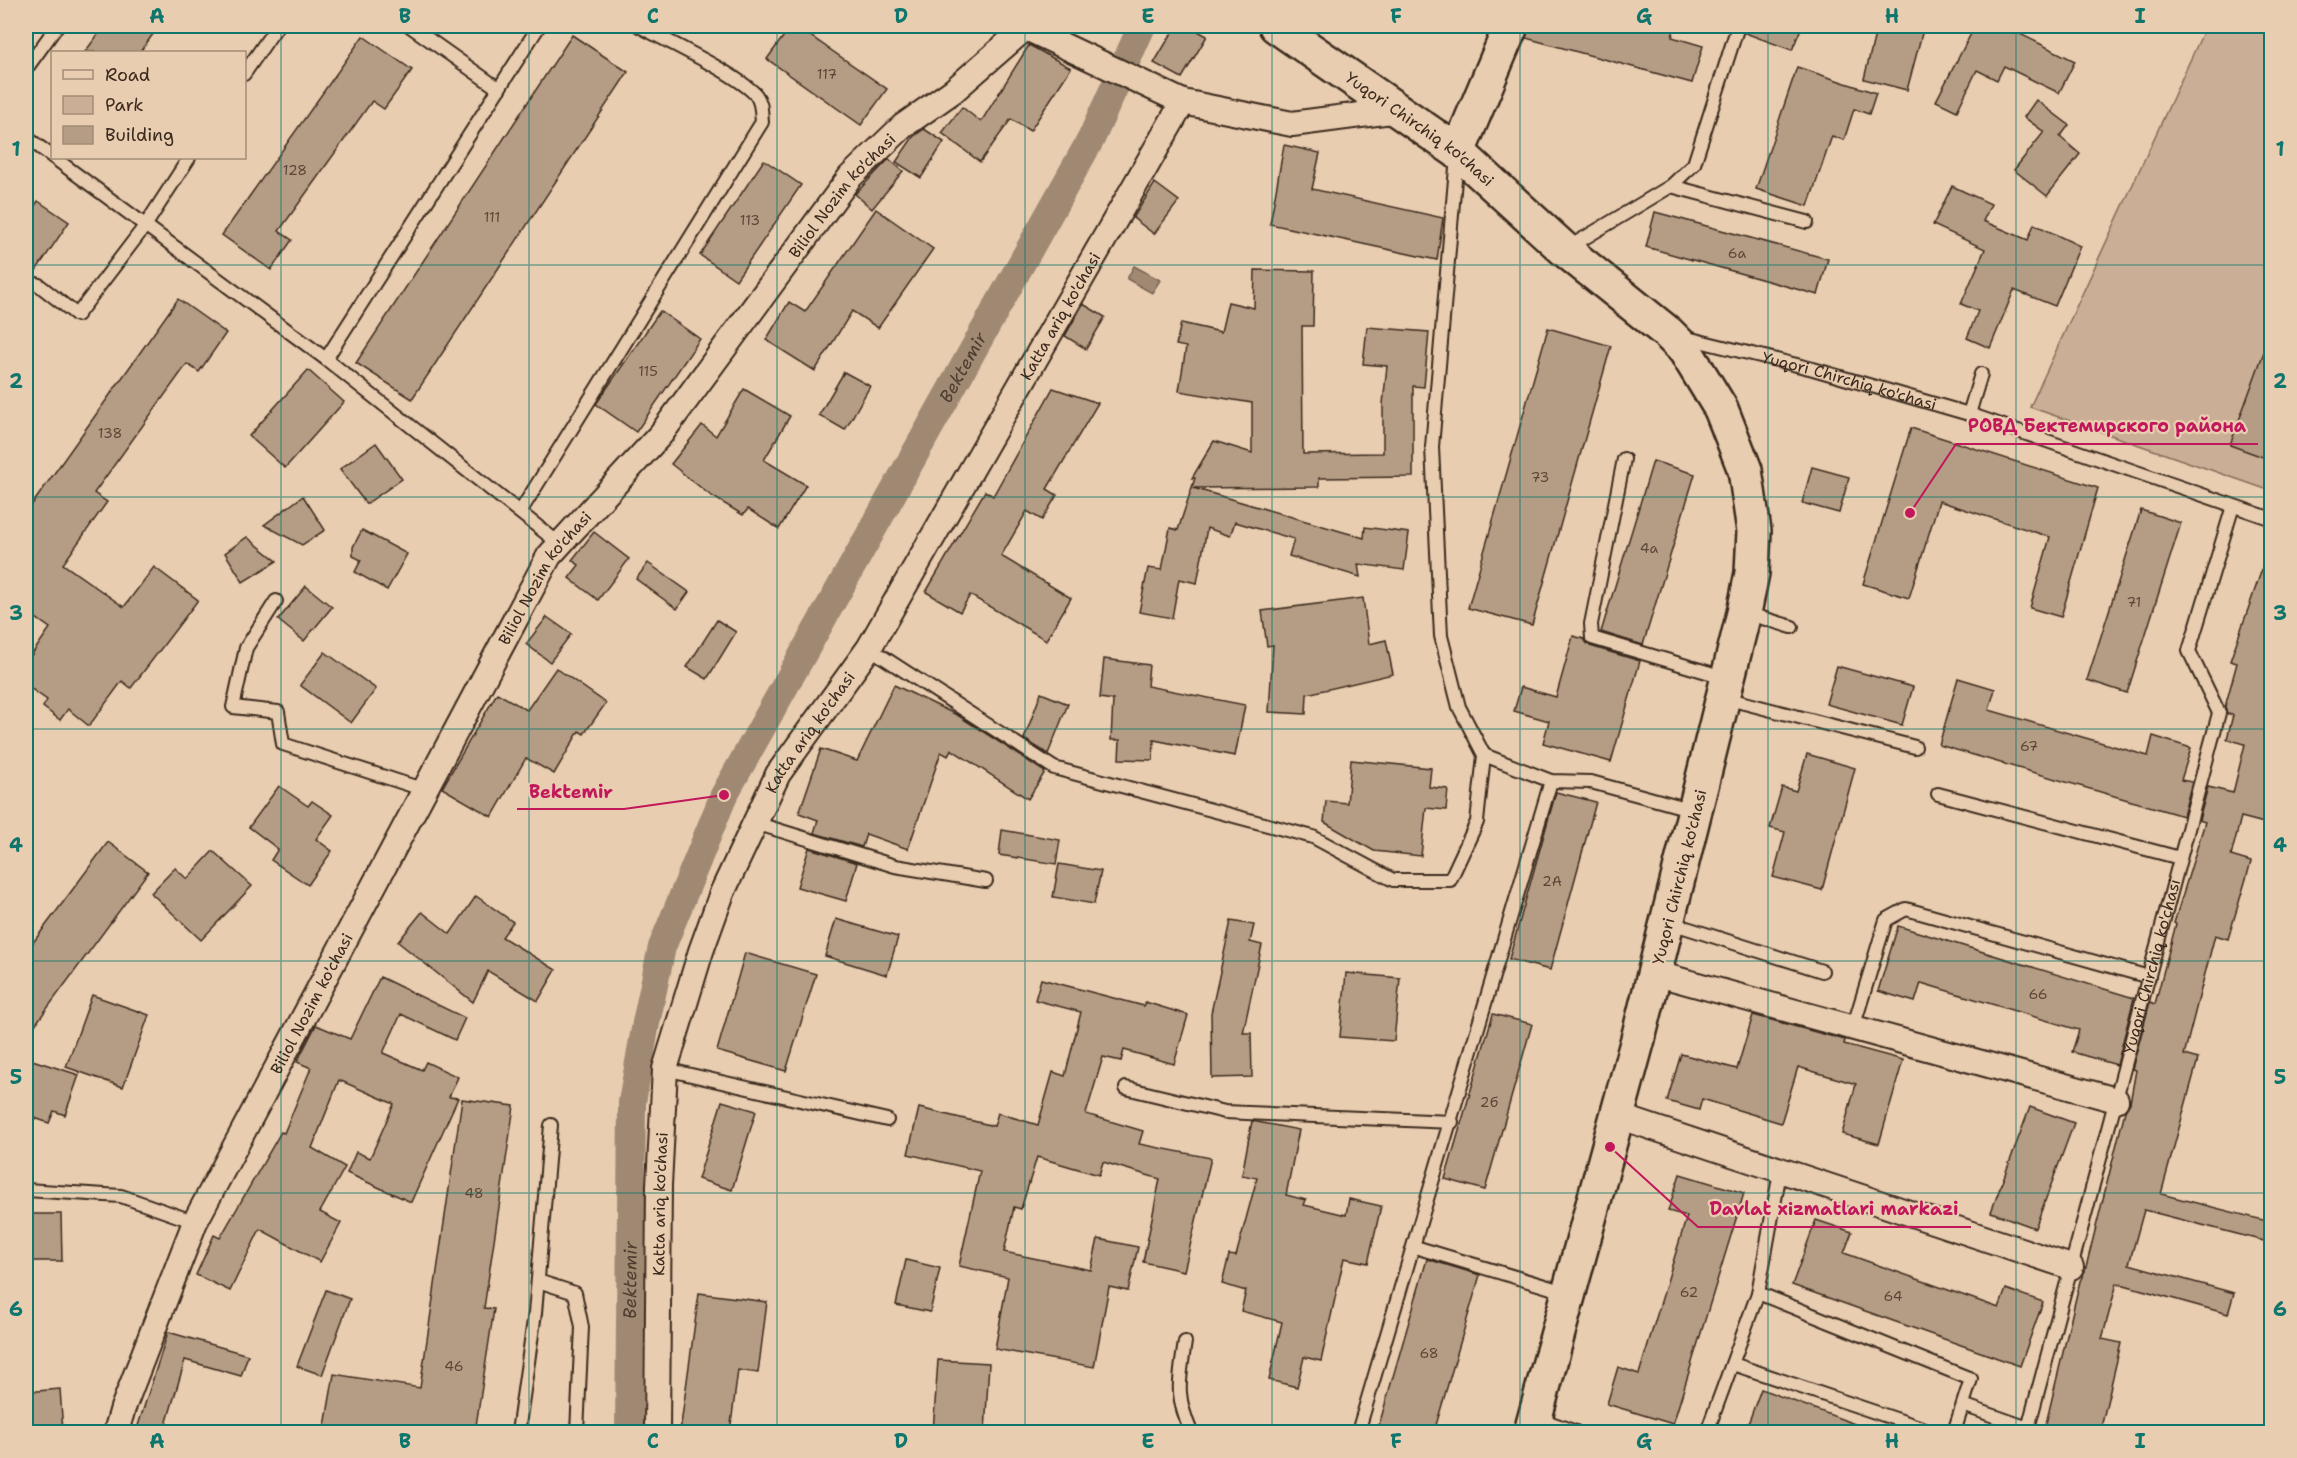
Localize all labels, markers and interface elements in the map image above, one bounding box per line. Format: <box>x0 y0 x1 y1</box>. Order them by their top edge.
text: A <box>149 3 165 29</box>
text: B <box>399 3 411 29</box>
text: C <box>647 3 659 29</box>
text: D <box>894 3 908 29</box>
text: E <box>1141 3 1155 29</box>
text: F <box>1390 3 1402 29</box>
text: G <box>1636 3 1652 29</box>
text: H <box>1885 3 1899 29</box>
text: I <box>2134 3 2146 29</box>
legend <box>51 51 246 159</box>
text: Road <box>105 63 150 87</box>
house number: 117 <box>817 65 837 83</box>
street label: Yuqori Chirchiq ko'chasi <box>1341 67 1499 191</box>
text: Park <box>105 93 144 117</box>
text: Building <box>105 123 174 147</box>
street label: Biliol Nozim ko'chasi <box>784 129 900 262</box>
text: 1 <box>11 136 21 162</box>
text: 1 <box>2275 136 2285 162</box>
house number: 128 <box>283 161 307 179</box>
house number: 111 <box>484 208 500 226</box>
house number: 113 <box>740 211 760 229</box>
house number: 6а <box>1728 244 1747 262</box>
street label: Katta ariq ko'chasi <box>1015 249 1105 384</box>
water label: Bektemir <box>934 327 993 407</box>
street label: Yuqori Chirchiq ko'chasi <box>1760 347 1939 415</box>
house number: 115 <box>638 362 658 380</box>
text: 2 <box>9 368 23 394</box>
text: 2 <box>2273 368 2287 394</box>
callout: РОВД Бектемирского района <box>1956 408 2258 444</box>
text: РОВД Бектемирского района <box>1968 414 2247 438</box>
house number: 138 <box>98 424 122 442</box>
house number: 73 <box>1531 468 1549 486</box>
street label: Biliol Nozim ko'chasi <box>494 507 596 649</box>
house number: 4а <box>1640 539 1659 557</box>
house number: 71 <box>2127 593 2141 611</box>
text: 3 <box>9 600 23 626</box>
text: 3 <box>2273 600 2287 626</box>
street label: Katta ariq ko'chasi <box>761 667 860 797</box>
house number: 67 <box>2020 737 2038 755</box>
callout: Bektemir <box>517 773 624 809</box>
text: Bektemir <box>529 780 613 804</box>
street label: Yuqori Chirchiq ko'chasi <box>1648 787 1711 967</box>
text: 4 <box>9 832 23 858</box>
text: 4 <box>2273 832 2287 858</box>
house number: 2А <box>1542 872 1562 890</box>
street label: Yuqori Chirchiq ko'chasi <box>2118 877 2185 1056</box>
street label: Biliol Nozim ko'chasi <box>266 929 358 1078</box>
house number: 66 <box>2028 985 2048 1003</box>
text: 5 <box>10 1064 22 1090</box>
text: 5 <box>2274 1064 2286 1090</box>
house number: 2б <box>1480 1093 1498 1111</box>
street label: Katta ariq ko'chasi <box>648 1132 673 1276</box>
house number: 48 <box>464 1184 484 1202</box>
callout: Davlat xizmatlari markazi <box>1698 1191 1971 1227</box>
text: Davlat xizmatlari markazi <box>1709 1197 1959 1221</box>
water label: Bektemir <box>618 1241 643 1319</box>
house number: 62 <box>1680 1283 1698 1301</box>
house number: 64 <box>1883 1287 1903 1305</box>
text: 6 <box>9 1296 23 1322</box>
text: 6 <box>2273 1296 2287 1322</box>
house number: 68 <box>1419 1344 1439 1362</box>
house number: 46 <box>444 1357 464 1375</box>
text: A <box>149 1428 165 1454</box>
text: B <box>399 1428 411 1454</box>
text: C <box>647 1428 659 1454</box>
text: D <box>894 1428 908 1454</box>
text: E <box>1141 1428 1155 1454</box>
text: F <box>1390 1428 1402 1454</box>
text: G <box>1636 1428 1652 1454</box>
text: H <box>1885 1428 1899 1454</box>
text: I <box>2134 1428 2146 1454</box>

